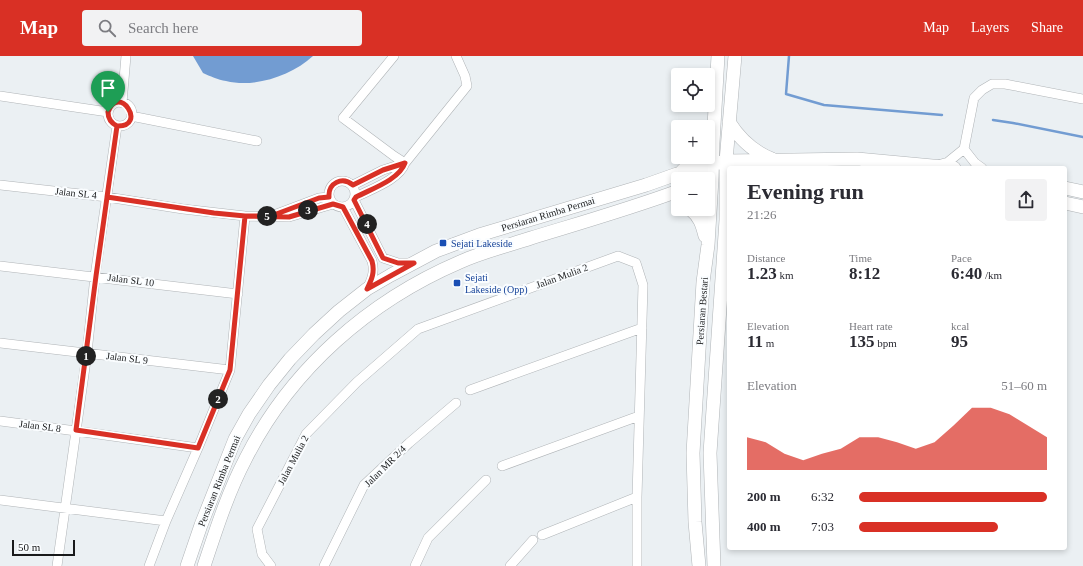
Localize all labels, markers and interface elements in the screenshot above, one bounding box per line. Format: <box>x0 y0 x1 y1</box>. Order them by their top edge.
search box <box>82 10 362 46</box>
text: Map <box>20 17 58 38</box>
icon: search <box>96 17 118 39</box>
text: Search here <box>128 20 198 36</box>
text: Map <box>923 20 949 35</box>
text: Layers <box>971 20 1009 35</box>
text: Share <box>1031 20 1063 35</box>
map controls <box>671 68 715 216</box>
button: locate <box>671 68 715 112</box>
pin <box>91 71 125 112</box>
icon: arrive <box>97 77 119 99</box>
button: + <box>671 120 715 164</box>
button: − <box>671 172 715 216</box>
text: Evening run <box>747 179 864 204</box>
button: share <box>1005 179 1047 221</box>
street label: Jalan SL 4 <box>55 185 97 201</box>
street label: Persiaran Rimba Permai <box>500 194 596 233</box>
pin: 3 <box>298 200 318 220</box>
text: 3 <box>305 204 311 216</box>
pin: 5 <box>257 206 277 226</box>
text: 21:26 <box>747 207 777 222</box>
text: 5 <box>264 210 270 222</box>
pin: 4 <box>357 214 377 234</box>
text: 4 <box>364 218 370 230</box>
marker: Sejati Lakeside <box>438 238 448 248</box>
place label: Sejati Lakeside <box>451 238 513 249</box>
text: Distance <box>747 252 785 264</box>
text: Time <box>849 252 872 264</box>
text: Pace <box>951 252 972 264</box>
street label: Jalan Mulia 2 <box>535 262 589 290</box>
text: 1.23 <box>747 264 777 283</box>
text: 8:12 <box>849 264 880 283</box>
text: 6:40 <box>951 264 982 283</box>
text: km <box>777 269 794 281</box>
text: /km <box>982 269 1002 281</box>
street label: Jalan SL 10 <box>107 272 155 288</box>
place label: Sejati Lakeside (Opp) <box>465 272 527 296</box>
street label: Persiaran Bestari <box>694 276 710 345</box>
marker: Sejati Lakeside (Opp) <box>452 278 462 288</box>
text: Elevation <box>747 320 789 332</box>
text: Heart rate <box>849 320 893 332</box>
text: kcal <box>951 320 969 332</box>
text: 11 <box>747 332 763 351</box>
text: 135 <box>849 332 875 351</box>
text: 95 <box>951 332 968 351</box>
text: m <box>763 337 774 349</box>
text: bpm <box>875 337 897 349</box>
pin: 1 <box>76 346 96 366</box>
text: 1 <box>83 350 89 362</box>
street label: Jalan SL 9 <box>106 350 148 366</box>
text: Elevation <box>747 378 797 393</box>
text: 51–60 m <box>1001 378 1047 393</box>
pin: 2 <box>208 389 228 409</box>
text: 2 <box>215 393 221 405</box>
street label: Jalan SL 8 <box>19 418 61 434</box>
street label: Jalan Mulia 2 <box>275 433 311 487</box>
street label: Persiaran Rimba Permai <box>196 434 242 528</box>
street label: Jalan MR 2/4 <box>362 443 408 489</box>
text: 200 m <box>747 489 781 504</box>
text: 6:32 <box>811 489 834 504</box>
text: 400 m <box>747 519 781 534</box>
text: 7:03 <box>811 519 834 534</box>
scale bar <box>12 538 75 557</box>
text: 50 m <box>18 541 40 553</box>

